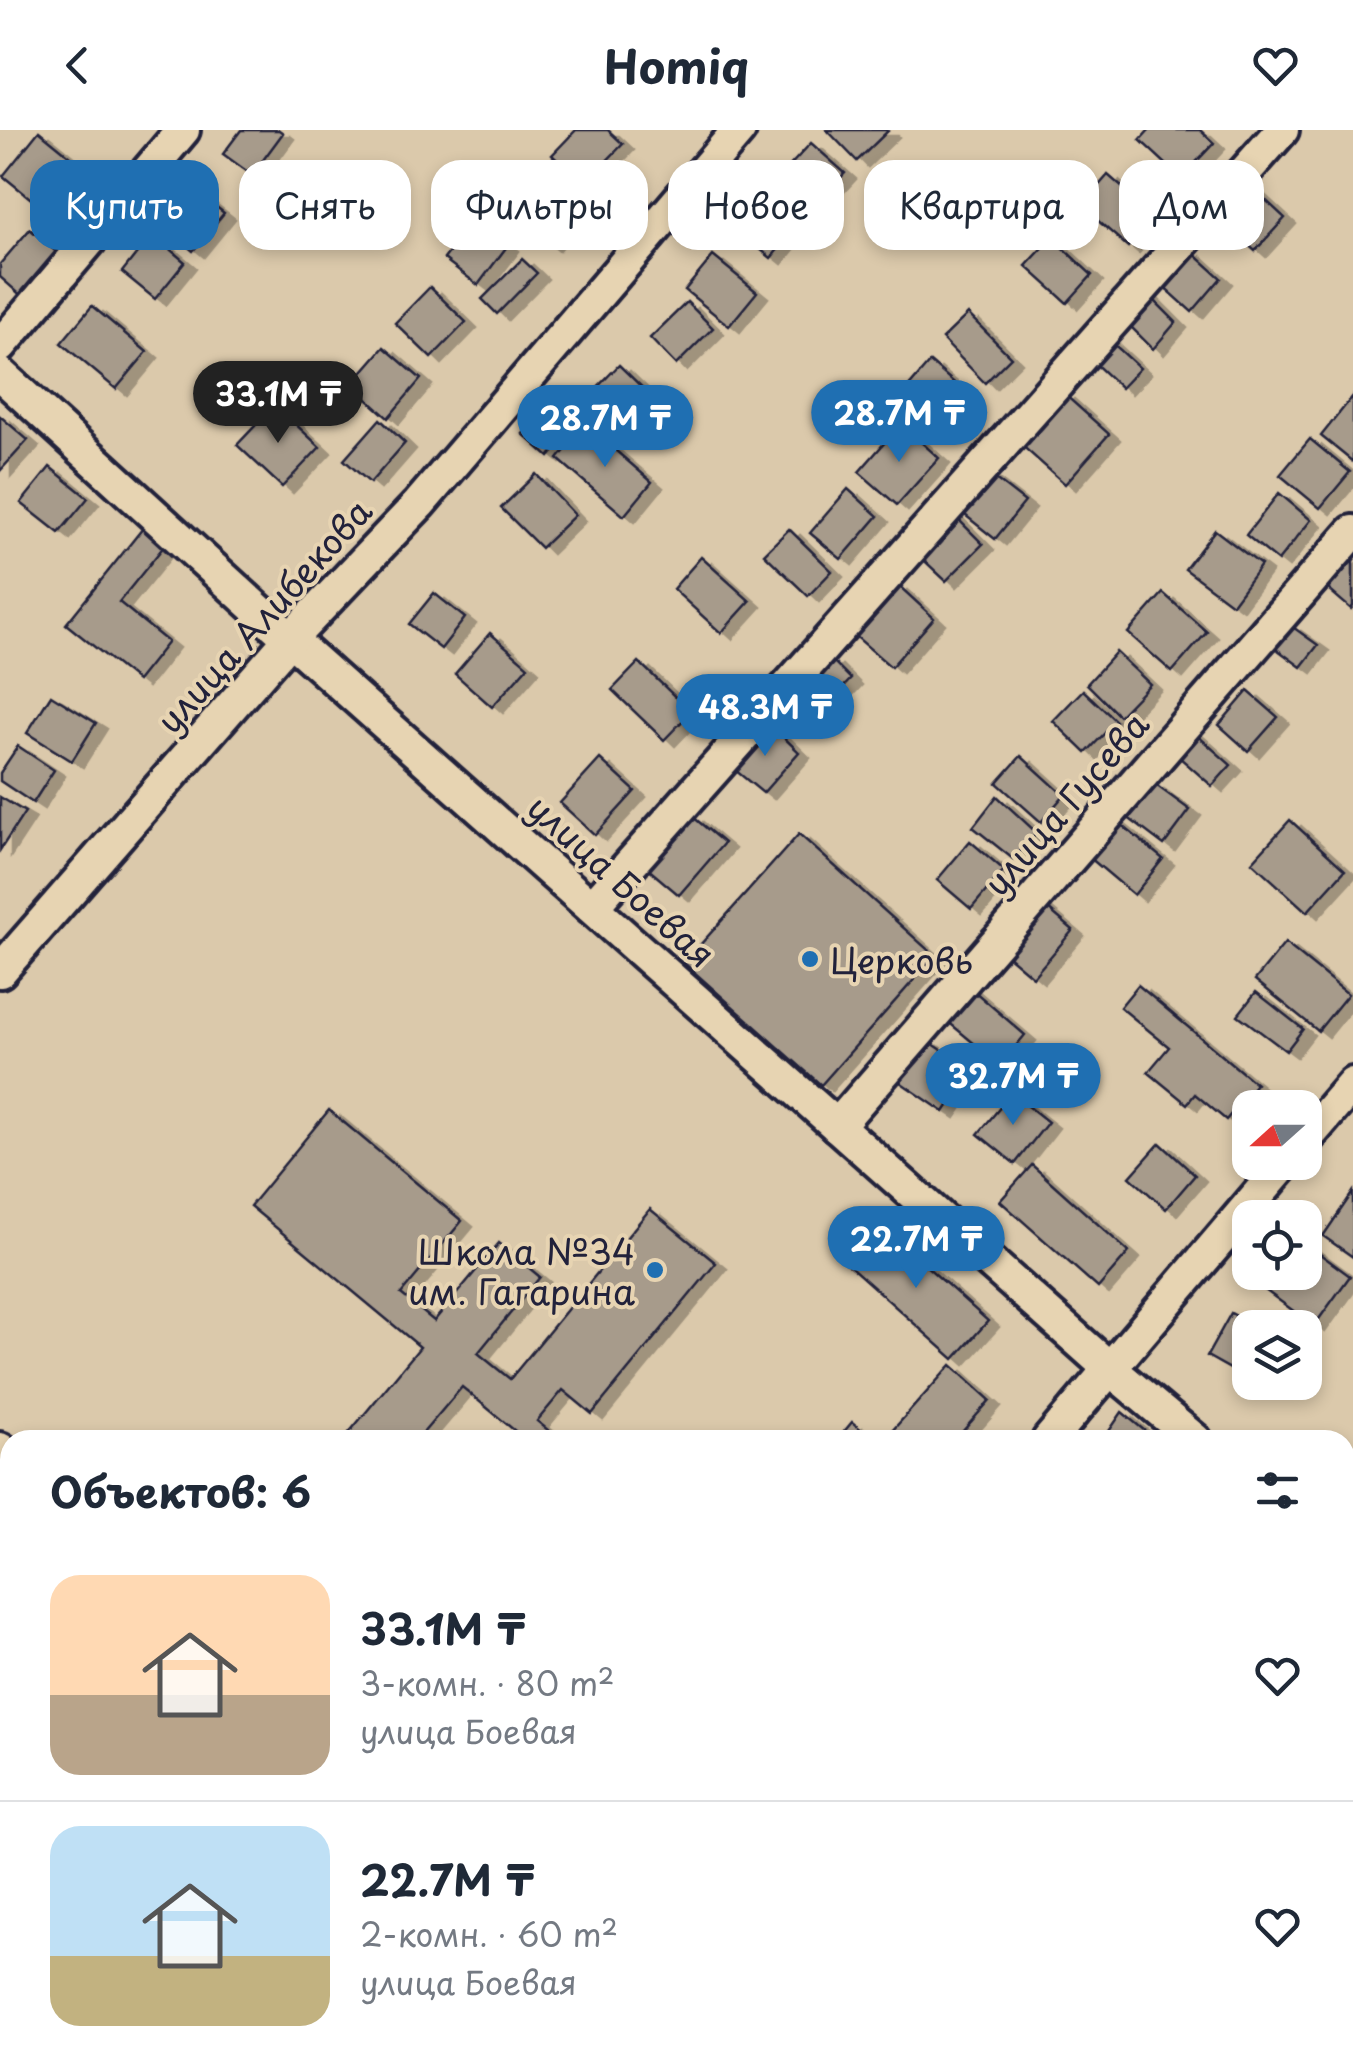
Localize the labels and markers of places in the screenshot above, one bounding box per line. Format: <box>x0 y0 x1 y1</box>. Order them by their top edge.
pin: 33.1M ₸ <box>186 361 370 446</box>
pin: 28.7M ₸ <box>807 380 991 465</box>
pin: 28.7M ₸ <box>513 385 697 470</box>
pin: 48.3M ₸ <box>673 674 857 759</box>
place label: Церковь <box>830 933 973 986</box>
marker: Церковь <box>799 948 821 970</box>
pin: 32.7M ₸ <box>921 1043 1105 1128</box>
pin: 22.7M ₸ <box>824 1206 1008 1291</box>
place label: Школа №34 им. Гагарина <box>408 1224 635 1317</box>
marker: Школа №34 им. Гагарина <box>644 1259 666 1281</box>

